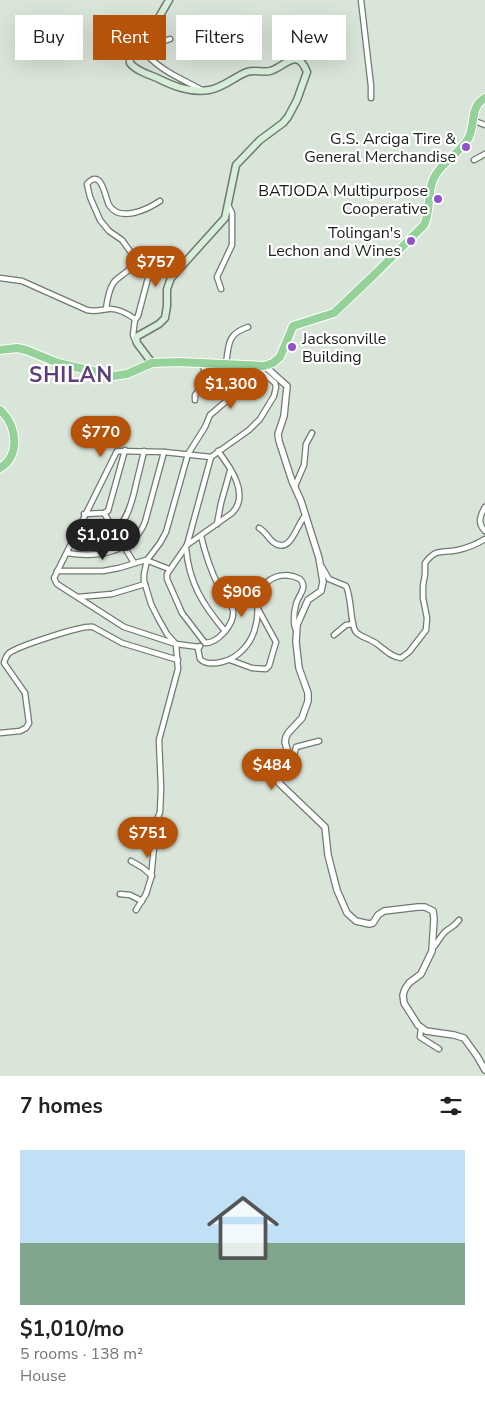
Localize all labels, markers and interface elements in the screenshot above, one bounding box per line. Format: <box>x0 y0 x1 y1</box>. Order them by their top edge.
chip: Buy <box>15 15 83 60</box>
chip: Rent <box>93 15 166 60</box>
chip: Filters <box>176 15 262 60</box>
chip: New <box>272 15 346 60</box>
place label: G.S. Arciga Tire & General Merchandise <box>304 128 456 168</box>
marker: G.S. Arciga Tire & General Merchandise <box>460 141 472 153</box>
place label: BATJODA Multipurpose Cooperative <box>258 180 428 220</box>
marker: BATJODA Multipurpose Cooperative <box>432 193 444 205</box>
place label: Tolingan's Lechon and Wines <box>268 222 401 262</box>
marker: Tolingan's Lechon and Wines <box>405 235 417 247</box>
pin: $757 <box>126 246 186 288</box>
text: $757 <box>137 251 175 273</box>
place label: Jacksonville Building <box>301 328 386 368</box>
marker: Jacksonville Building <box>286 341 298 353</box>
district label: SHILAN <box>29 361 113 389</box>
pin: $1,300 <box>190 368 272 410</box>
text: $1,300 <box>205 373 257 395</box>
pin: $770 <box>71 416 131 458</box>
text: $770 <box>82 421 120 443</box>
pin: $1,010 <box>62 518 144 561</box>
text: $1,010 <box>77 524 129 546</box>
pin: $906 <box>212 576 272 618</box>
text: $906 <box>223 581 261 603</box>
pin: $484 <box>242 748 302 791</box>
text: $484 <box>253 754 291 776</box>
pin: $751 <box>118 816 178 859</box>
text: $751 <box>129 822 167 844</box>
text: 7 homes <box>20 1092 103 1120</box>
icon: filters <box>437 1092 465 1120</box>
icon: home <box>198 1183 288 1273</box>
text: $1,010/mo <box>20 1315 124 1343</box>
text: 5 rooms · 138 m² <box>20 1343 143 1365</box>
text: House <box>20 1365 66 1387</box>

